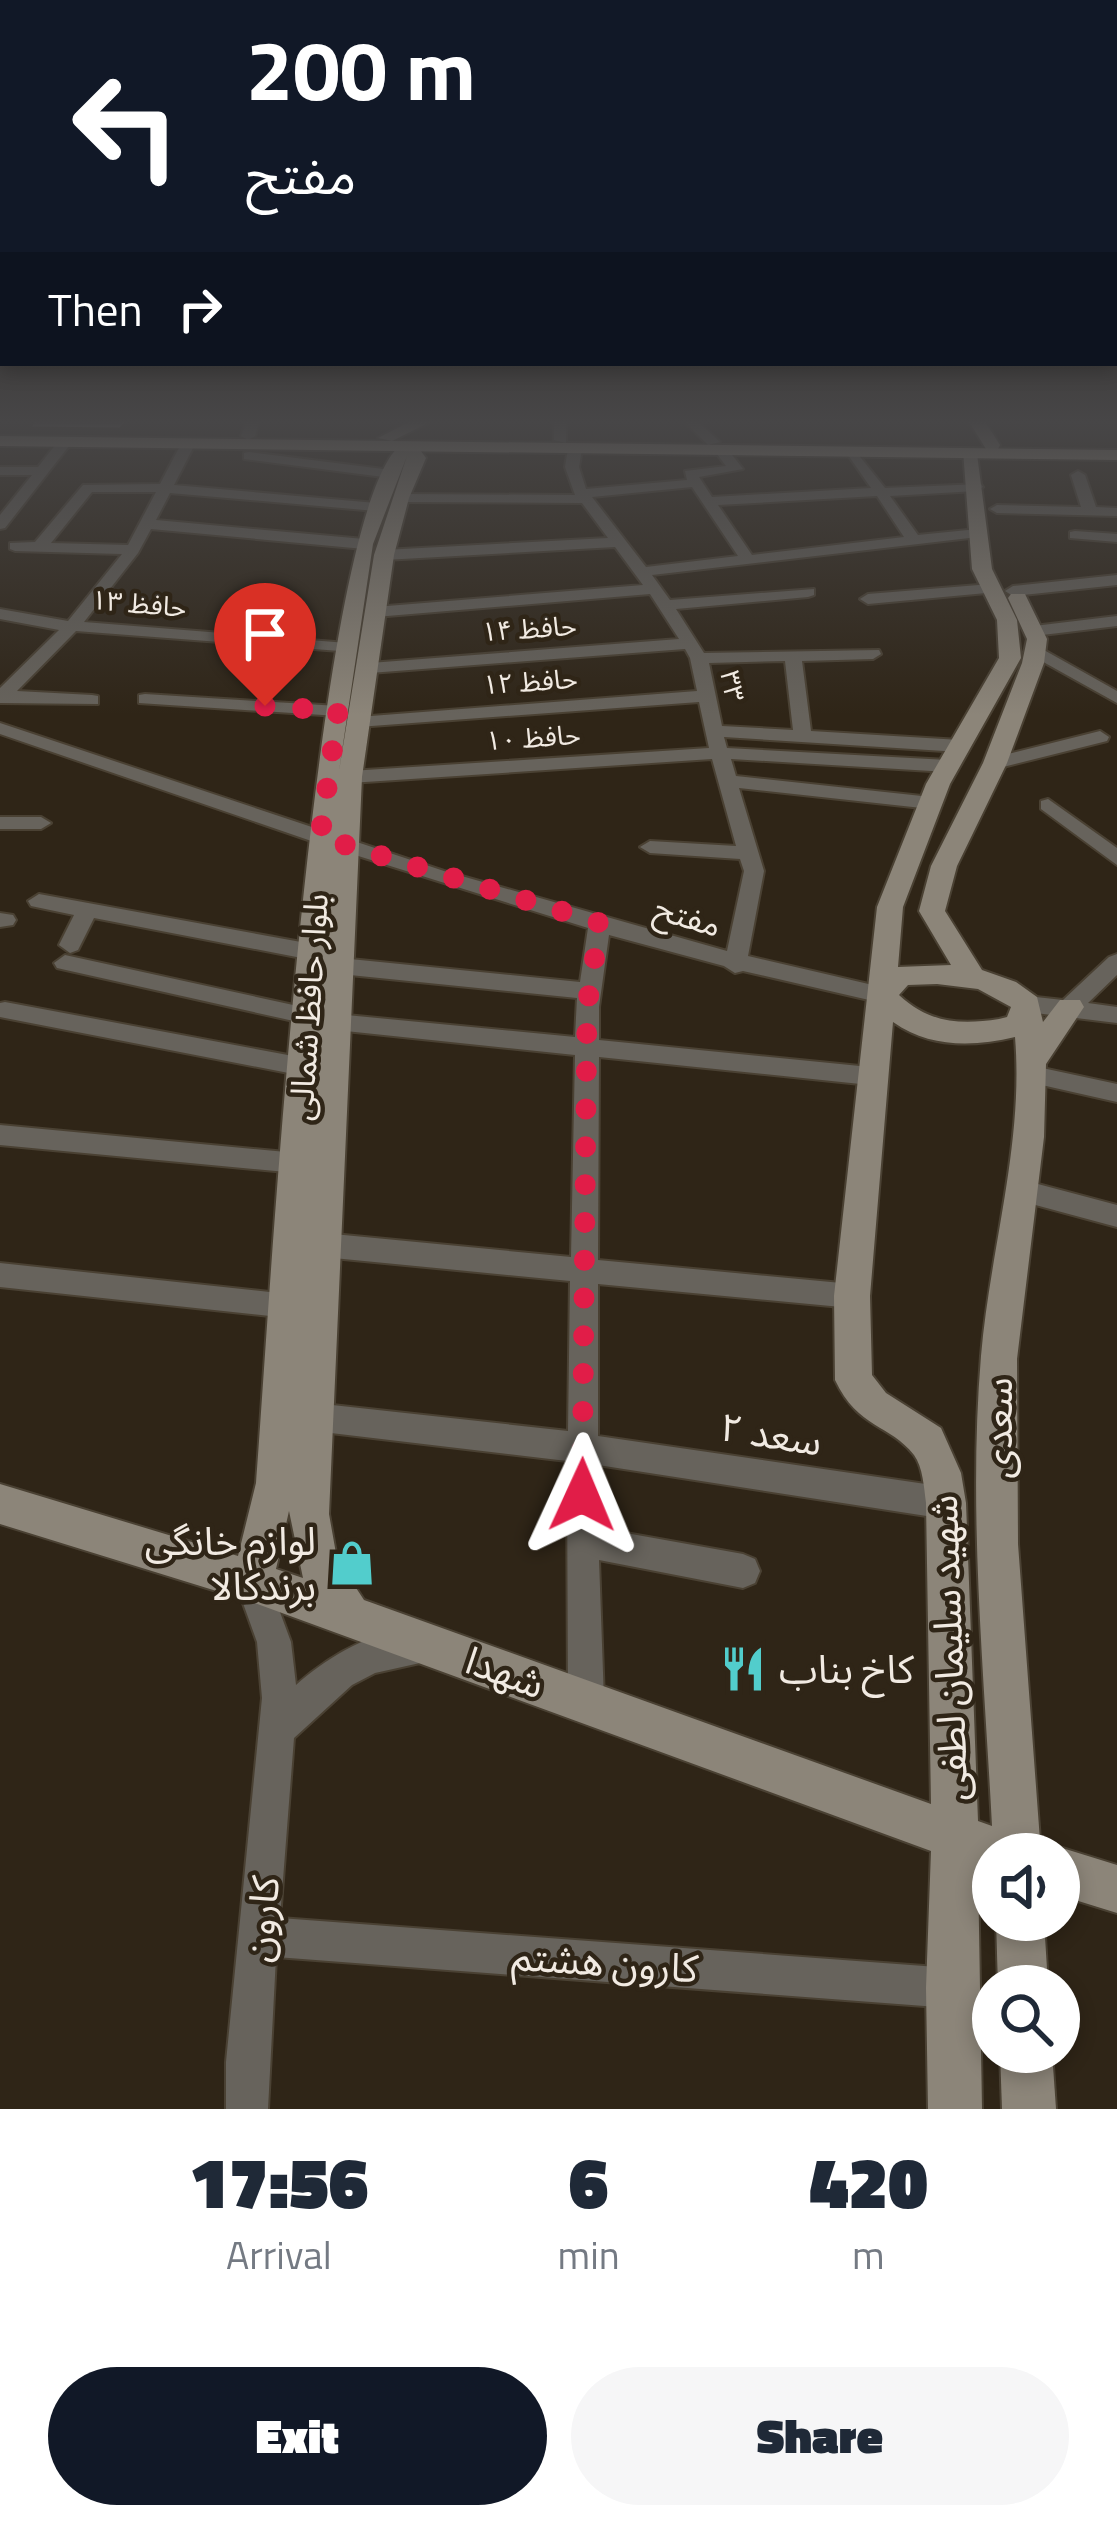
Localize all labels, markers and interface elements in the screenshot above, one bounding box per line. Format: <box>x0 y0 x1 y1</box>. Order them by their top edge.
text: 200 m <box>246 5 476 133</box>
icon: left <box>48 48 204 204</box>
text: مفتح <box>246 133 356 215</box>
text: Then <box>48 275 143 343</box>
icon: right <box>167 276 233 342</box>
street label: حافظ ۱۳ <box>90 578 188 627</box>
pin <box>214 583 316 706</box>
icon: arrive <box>232 601 298 667</box>
street label: حافظ ۱۴ <box>480 604 578 651</box>
street label: حافظ ۱۲ <box>481 657 579 704</box>
street label: ۳۳ <box>710 667 757 705</box>
street label: حافظ ۱۰ <box>484 713 582 760</box>
street label: مفتح <box>648 882 728 950</box>
street label: بلوار حافظ شمالی <box>275 892 341 1122</box>
street label: سعدی <box>968 1377 1027 1479</box>
street label: سعد ۲ <box>716 1396 826 1471</box>
position arrow <box>519 1432 645 1558</box>
street label: شهید سلیمان لطفی <box>913 1494 982 1802</box>
place label: لوازم خانگی برندکالا <box>145 1511 316 1615</box>
shop icon: لوازم خانگی برندکالا <box>327 1538 377 1588</box>
street label: شهدا <box>457 1630 553 1713</box>
place label: کاخ بناب <box>779 1639 915 1698</box>
restaurant icon: کاخ بناب <box>718 1644 768 1694</box>
map controls <box>972 1833 1080 2073</box>
button: sound <box>972 1833 1080 1941</box>
street label: کارون <box>227 1872 294 1965</box>
street label: کارون هشتم <box>510 1926 701 1998</box>
button: search <box>972 1965 1080 2073</box>
text: 17:56 <box>189 2126 368 2236</box>
text: 6 <box>569 2126 608 2236</box>
text: 420 <box>809 2126 928 2236</box>
text: Arrival <box>226 2225 332 2284</box>
text: min <box>558 2225 620 2284</box>
text: m <box>852 2225 885 2284</box>
button: Exit <box>48 2367 547 2505</box>
button: Share <box>571 2367 1069 2505</box>

